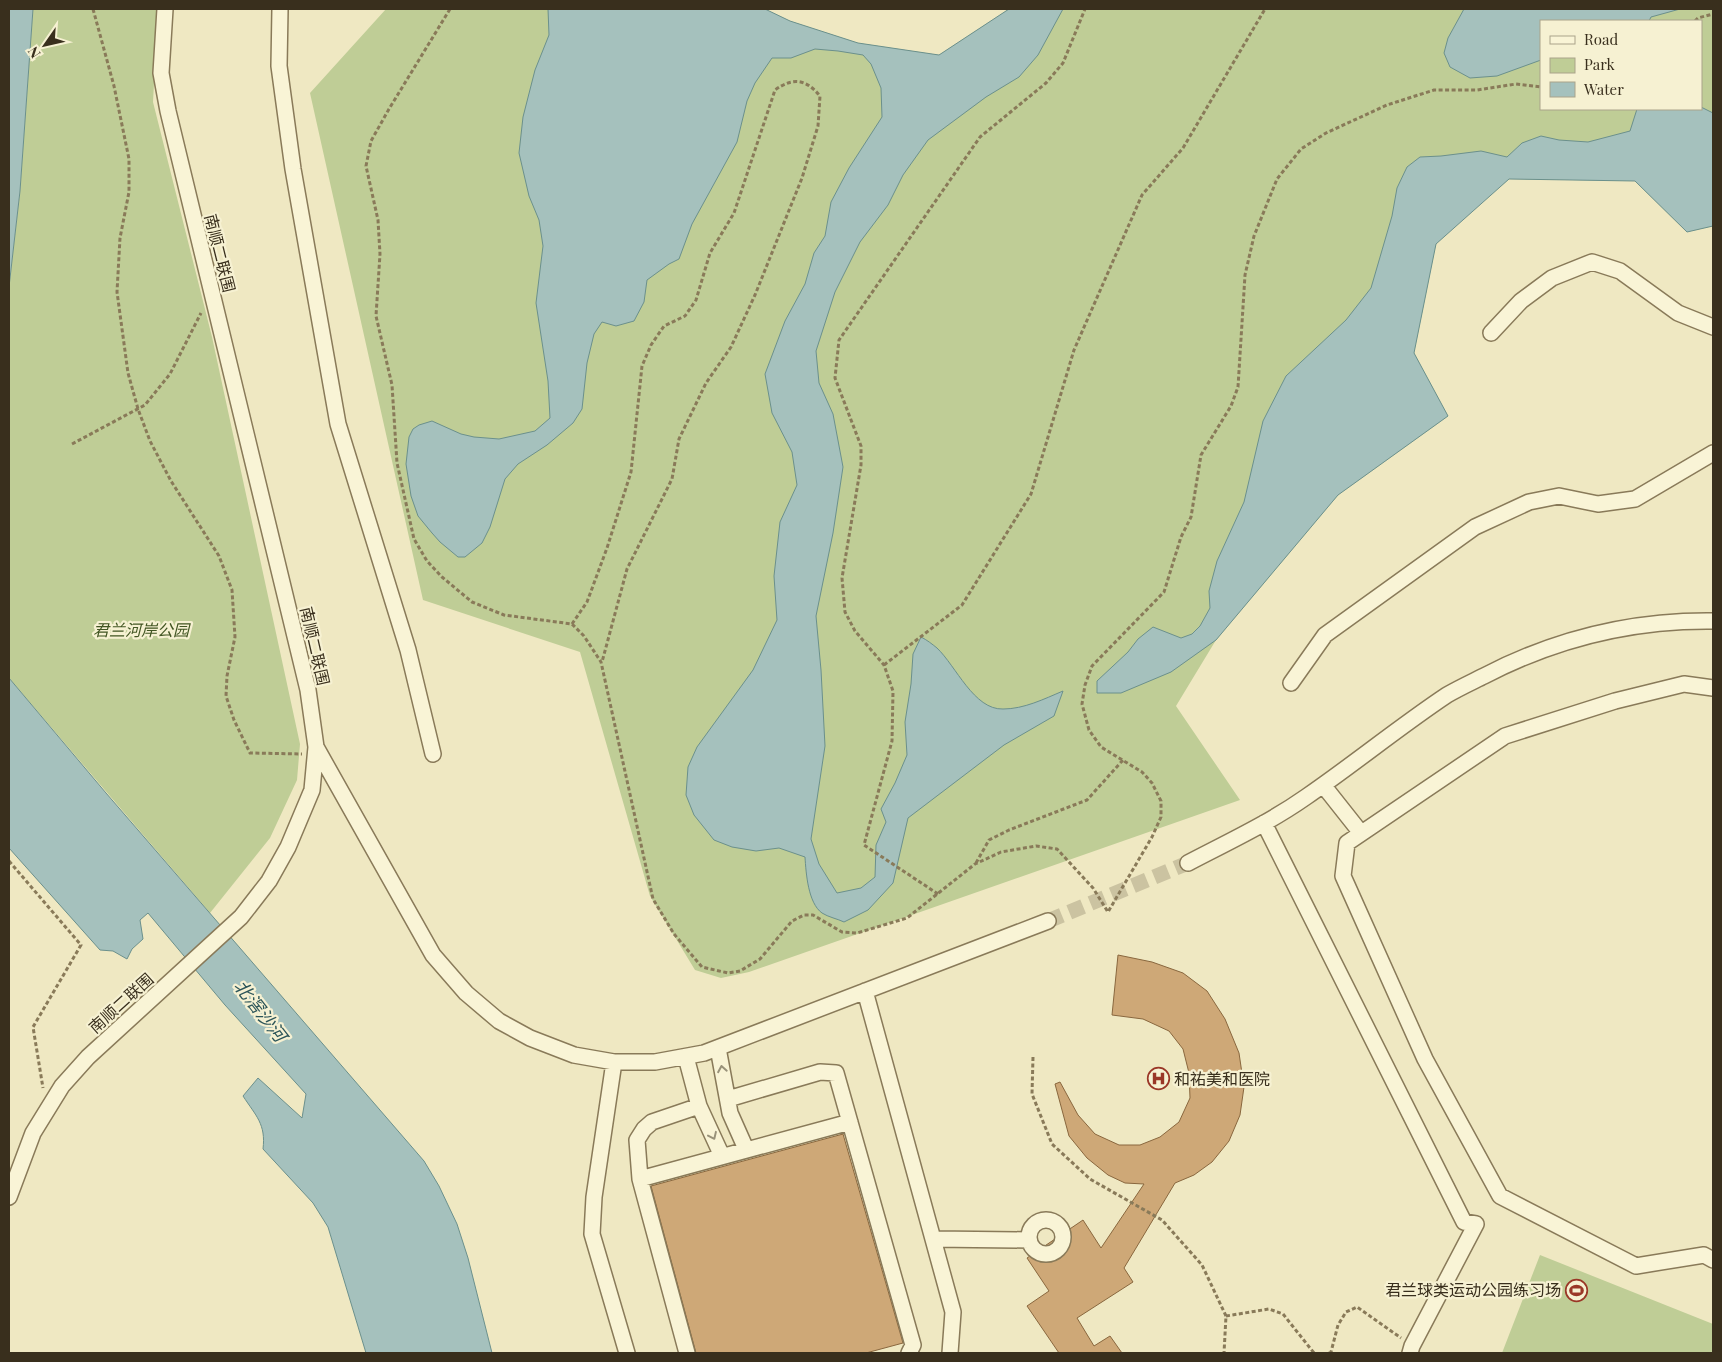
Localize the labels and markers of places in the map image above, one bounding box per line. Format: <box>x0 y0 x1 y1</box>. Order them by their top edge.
hospital icon: 和祐美和医院 <box>1146 1067 1170 1091</box>
place label: 和祐美和医院 <box>1174 1068 1270 1089</box>
sports icon: 君兰球类运动公园练习场 <box>1565 1278 1589 1302</box>
place label: 君兰球类运动公园练习场 <box>1385 1279 1561 1300</box>

